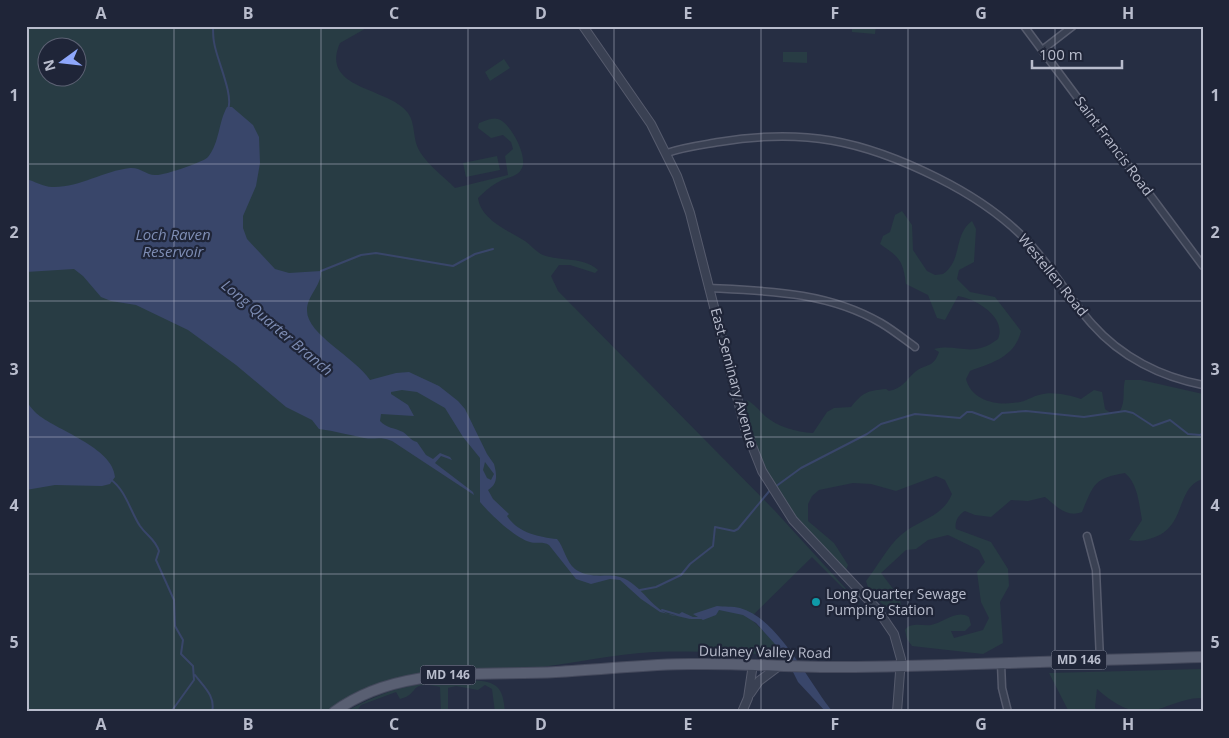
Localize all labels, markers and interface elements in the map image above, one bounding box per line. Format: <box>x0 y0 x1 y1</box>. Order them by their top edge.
text: A <box>95 2 107 24</box>
text: B <box>243 2 253 24</box>
text: C <box>389 2 399 24</box>
text: D <box>535 2 547 24</box>
text: E <box>684 2 693 24</box>
text: F <box>831 2 839 24</box>
text: G <box>975 2 987 24</box>
text: H <box>1122 2 1134 24</box>
north arrow <box>38 38 88 88</box>
scale bar <box>1032 38 1122 70</box>
text: 100 m <box>1039 44 1083 64</box>
text: N <box>38 58 60 73</box>
text: 1 <box>9 84 19 106</box>
text: 1 <box>1210 84 1220 106</box>
street label: Saint Francis Road <box>1071 92 1158 199</box>
text: 2 <box>9 221 19 243</box>
text: 2 <box>1210 221 1220 243</box>
water label: Loch Raven Reservoir <box>135 224 211 261</box>
street label: Westellen Road <box>1014 230 1093 320</box>
water label: Long Quarter Branch <box>218 275 338 380</box>
street label: East Seminary Avenue <box>707 306 762 450</box>
text: 3 <box>9 358 19 380</box>
text: 3 <box>1210 358 1220 380</box>
text: 4 <box>9 494 19 516</box>
text: 4 <box>1210 494 1220 516</box>
place label: Long Quarter Sewage Pumping Station <box>826 584 967 619</box>
marker: Long Quarter Sewage Pumping Station <box>810 596 822 608</box>
text: 5 <box>9 631 19 653</box>
text: 5 <box>1210 631 1220 653</box>
street label: Dulaney Valley Road <box>699 641 831 662</box>
road number: MD 146 <box>1052 650 1106 670</box>
road number: MD 146 <box>420 666 476 684</box>
text: A <box>95 713 107 735</box>
text: B <box>243 713 253 735</box>
text: C <box>389 713 399 735</box>
text: D <box>535 713 547 735</box>
text: E <box>684 713 693 735</box>
text: F <box>831 713 839 735</box>
text: G <box>975 713 987 735</box>
text: H <box>1122 713 1134 735</box>

